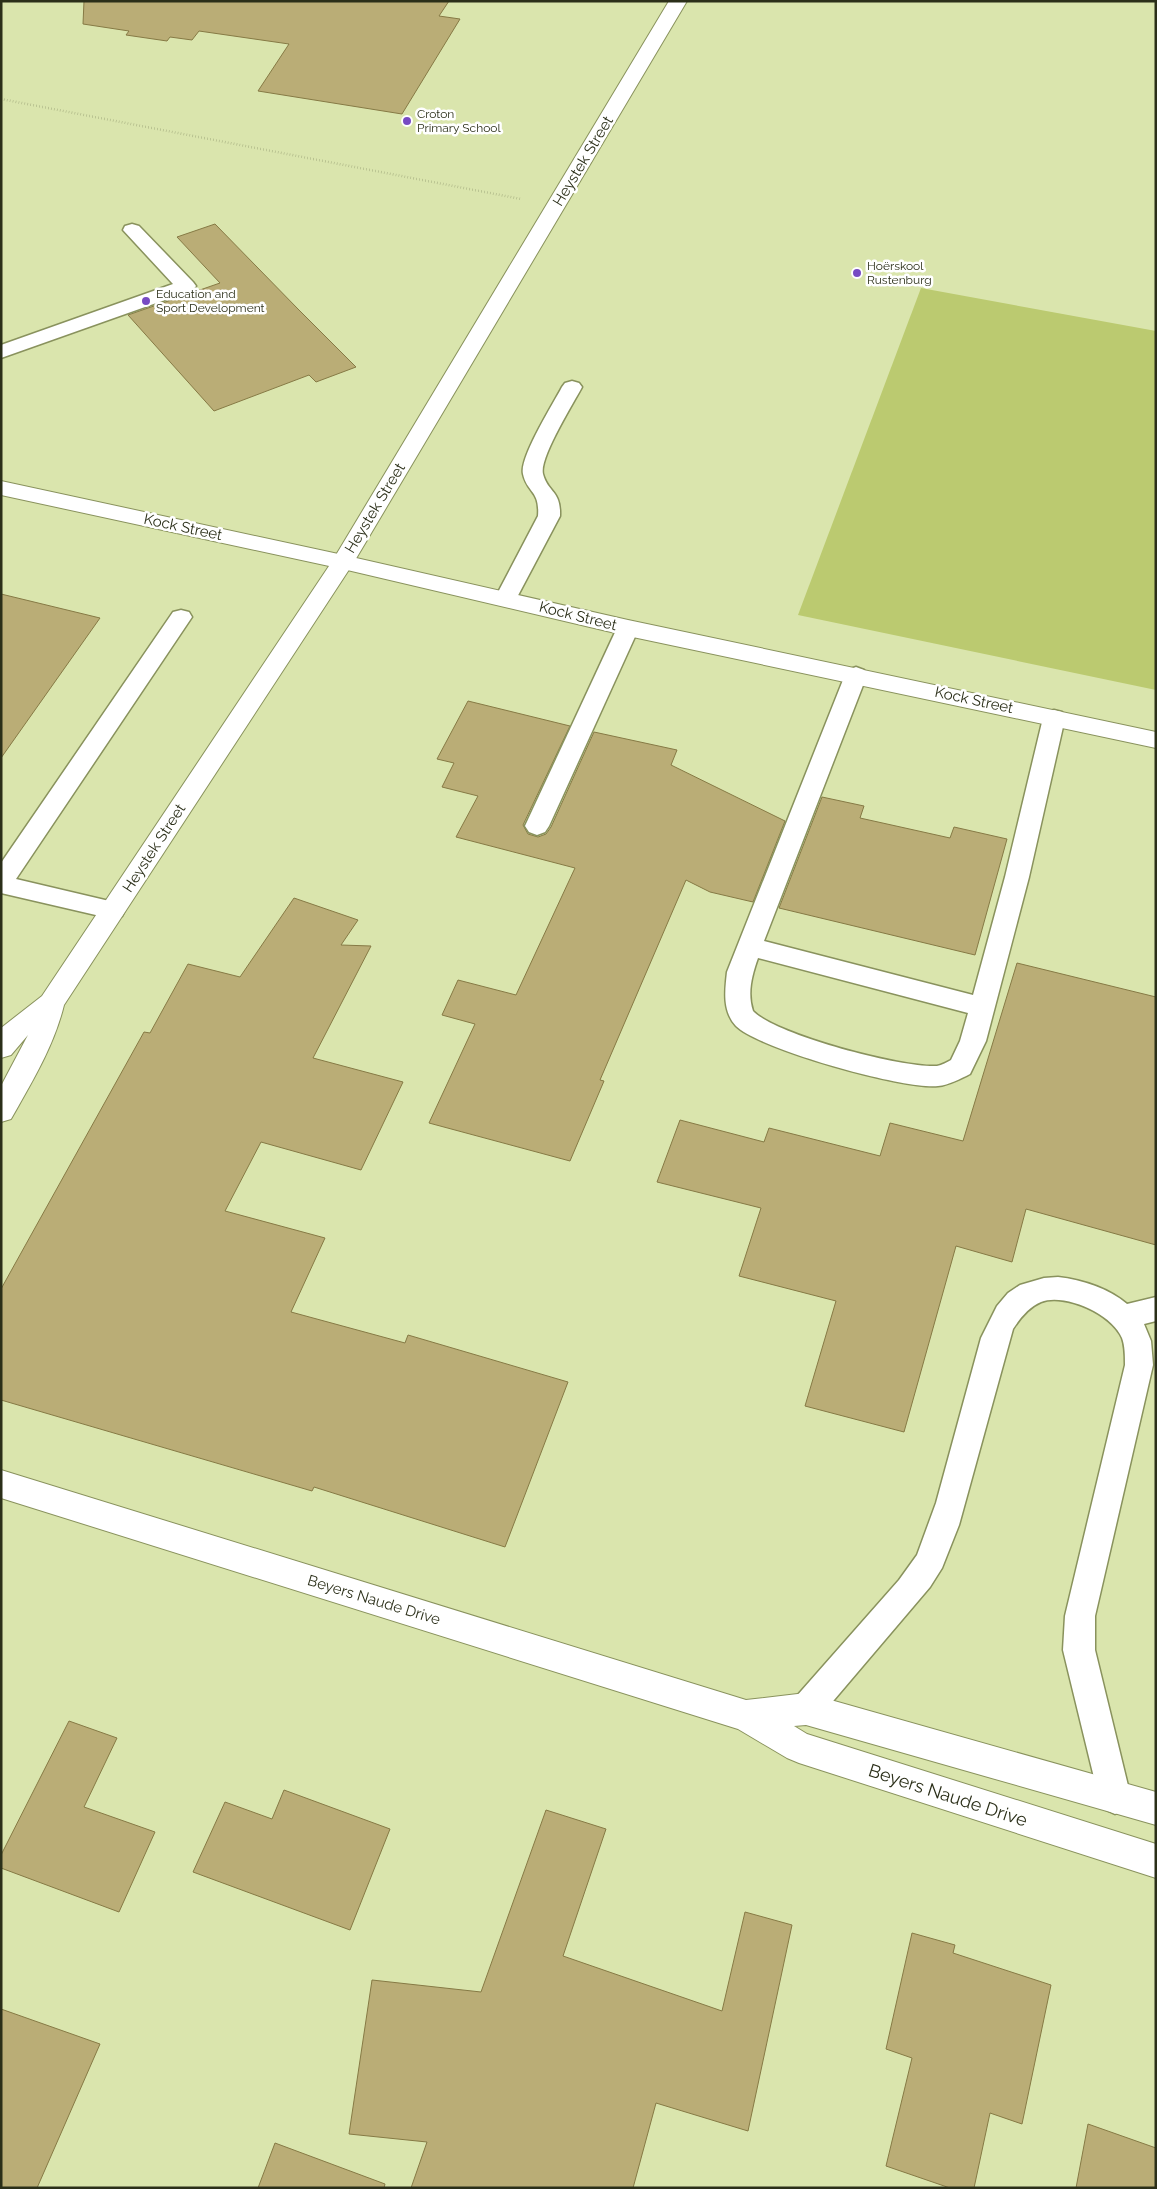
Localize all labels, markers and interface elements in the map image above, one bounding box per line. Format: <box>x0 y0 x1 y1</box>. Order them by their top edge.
place label: Croton Primary School <box>417 107 501 135</box>
street label: Heystek Street <box>549 113 617 209</box>
marker: Croton Primary School <box>401 115 413 127</box>
place label: Hoërskool Rustenburg <box>867 259 932 287</box>
marker: Hoërskool Rustenburg <box>851 267 863 279</box>
place label: Education and Sport Development <box>156 287 265 315</box>
marker: Education and Sport Development <box>140 295 152 307</box>
street label: Heystek Street <box>341 460 409 556</box>
street label: Kock Street <box>142 510 224 544</box>
street label: Kock Street <box>537 598 619 634</box>
street label: Kock Street <box>933 683 1015 717</box>
street label: Heystek Street <box>119 800 189 896</box>
street label: Beyers Naude Drive <box>305 1571 443 1629</box>
street label: Beyers Naude Drive <box>866 1759 1030 1831</box>

